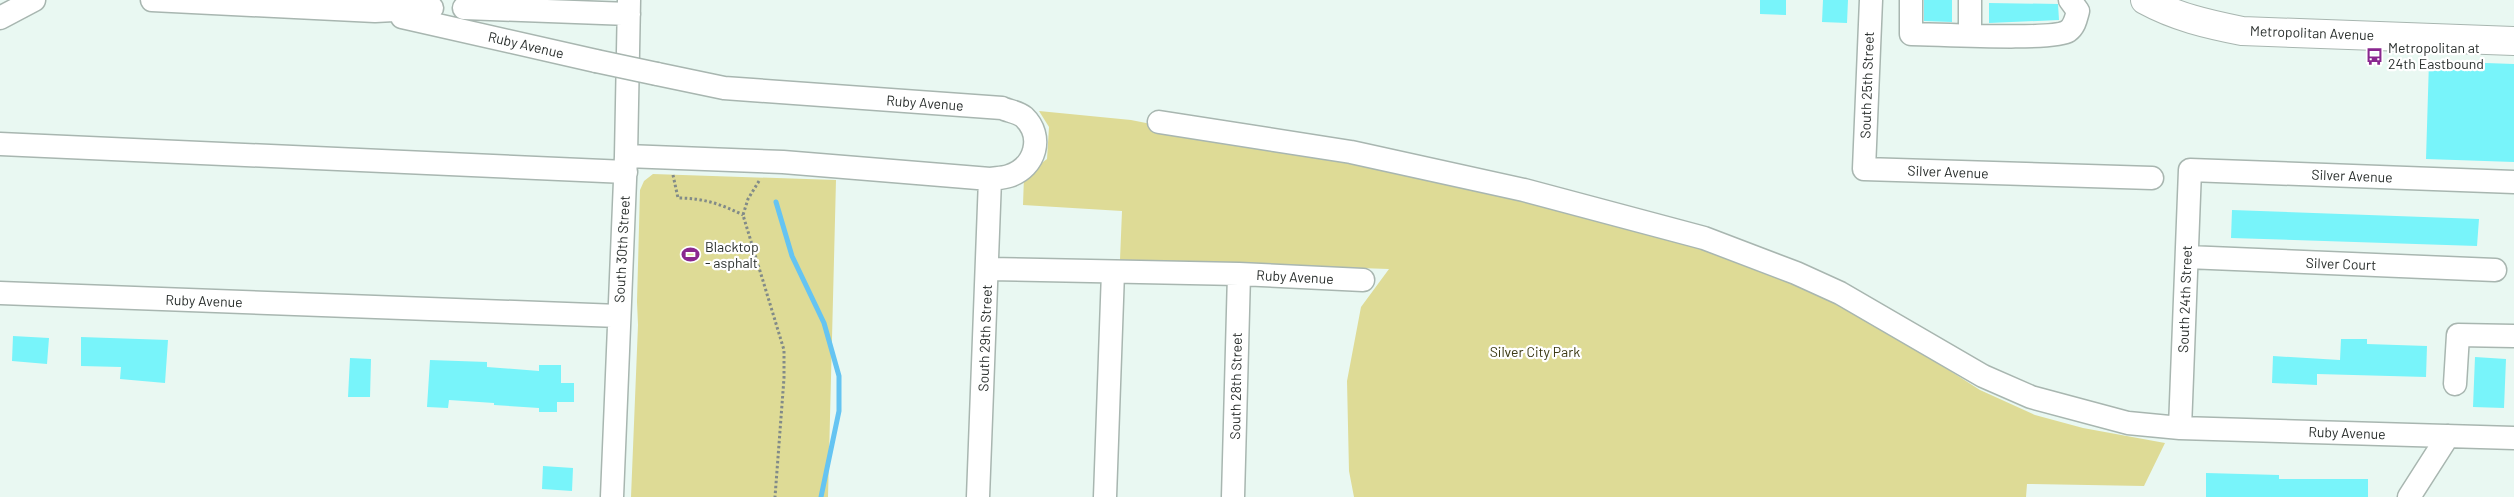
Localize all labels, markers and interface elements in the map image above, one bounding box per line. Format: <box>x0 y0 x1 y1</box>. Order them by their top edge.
street label: Metropolitan Avenue <box>2250 22 2374 43</box>
street label: Ruby Avenue <box>487 28 566 61</box>
street label: South 25th Street <box>1856 31 1877 139</box>
place label: Metropolitan at 24th Eastbound <box>2388 39 2484 72</box>
bus stop icon: Metropolitan at 24th Eastbound <box>2364 46 2384 66</box>
street label: Ruby Avenue <box>886 91 964 114</box>
street label: Silver Avenue <box>1907 162 1989 181</box>
street label: Silver Avenue <box>2311 166 2393 185</box>
street label: South 30th Street <box>610 195 633 303</box>
place label: Blacktop - asphalt <box>705 238 759 271</box>
sports icon: Blacktop - asphalt <box>681 245 701 265</box>
street label: South 24th Street <box>2174 245 2195 353</box>
street label: Silver Court <box>2305 254 2377 273</box>
street label: Ruby Avenue <box>1256 266 1334 287</box>
street label: South 29th Street <box>974 284 995 392</box>
street label: Ruby Avenue <box>165 291 243 310</box>
street label: South 28th Street <box>1226 332 1245 440</box>
park label: Silver City Park <box>1490 343 1580 360</box>
street label: Ruby Avenue <box>2308 423 2386 442</box>

